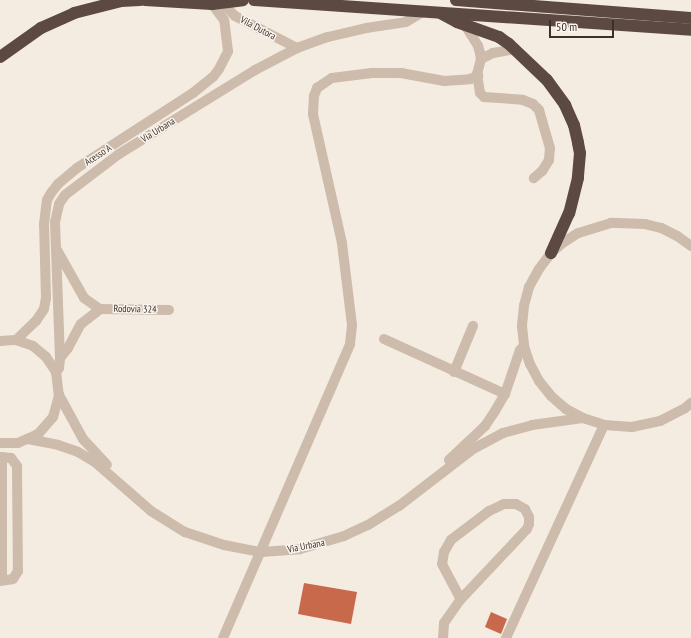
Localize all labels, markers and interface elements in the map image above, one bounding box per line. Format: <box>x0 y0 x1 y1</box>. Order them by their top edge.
scale bar <box>551 12 616 38</box>
street label: Vila Dutora <box>238 14 278 42</box>
text: 50 m <box>556 19 577 34</box>
street label: Via Urbana <box>139 115 177 145</box>
street label: Acesso A <box>82 142 114 168</box>
street label: Rodovia 324 <box>113 303 157 315</box>
street label: Via Urbana <box>286 537 326 555</box>

